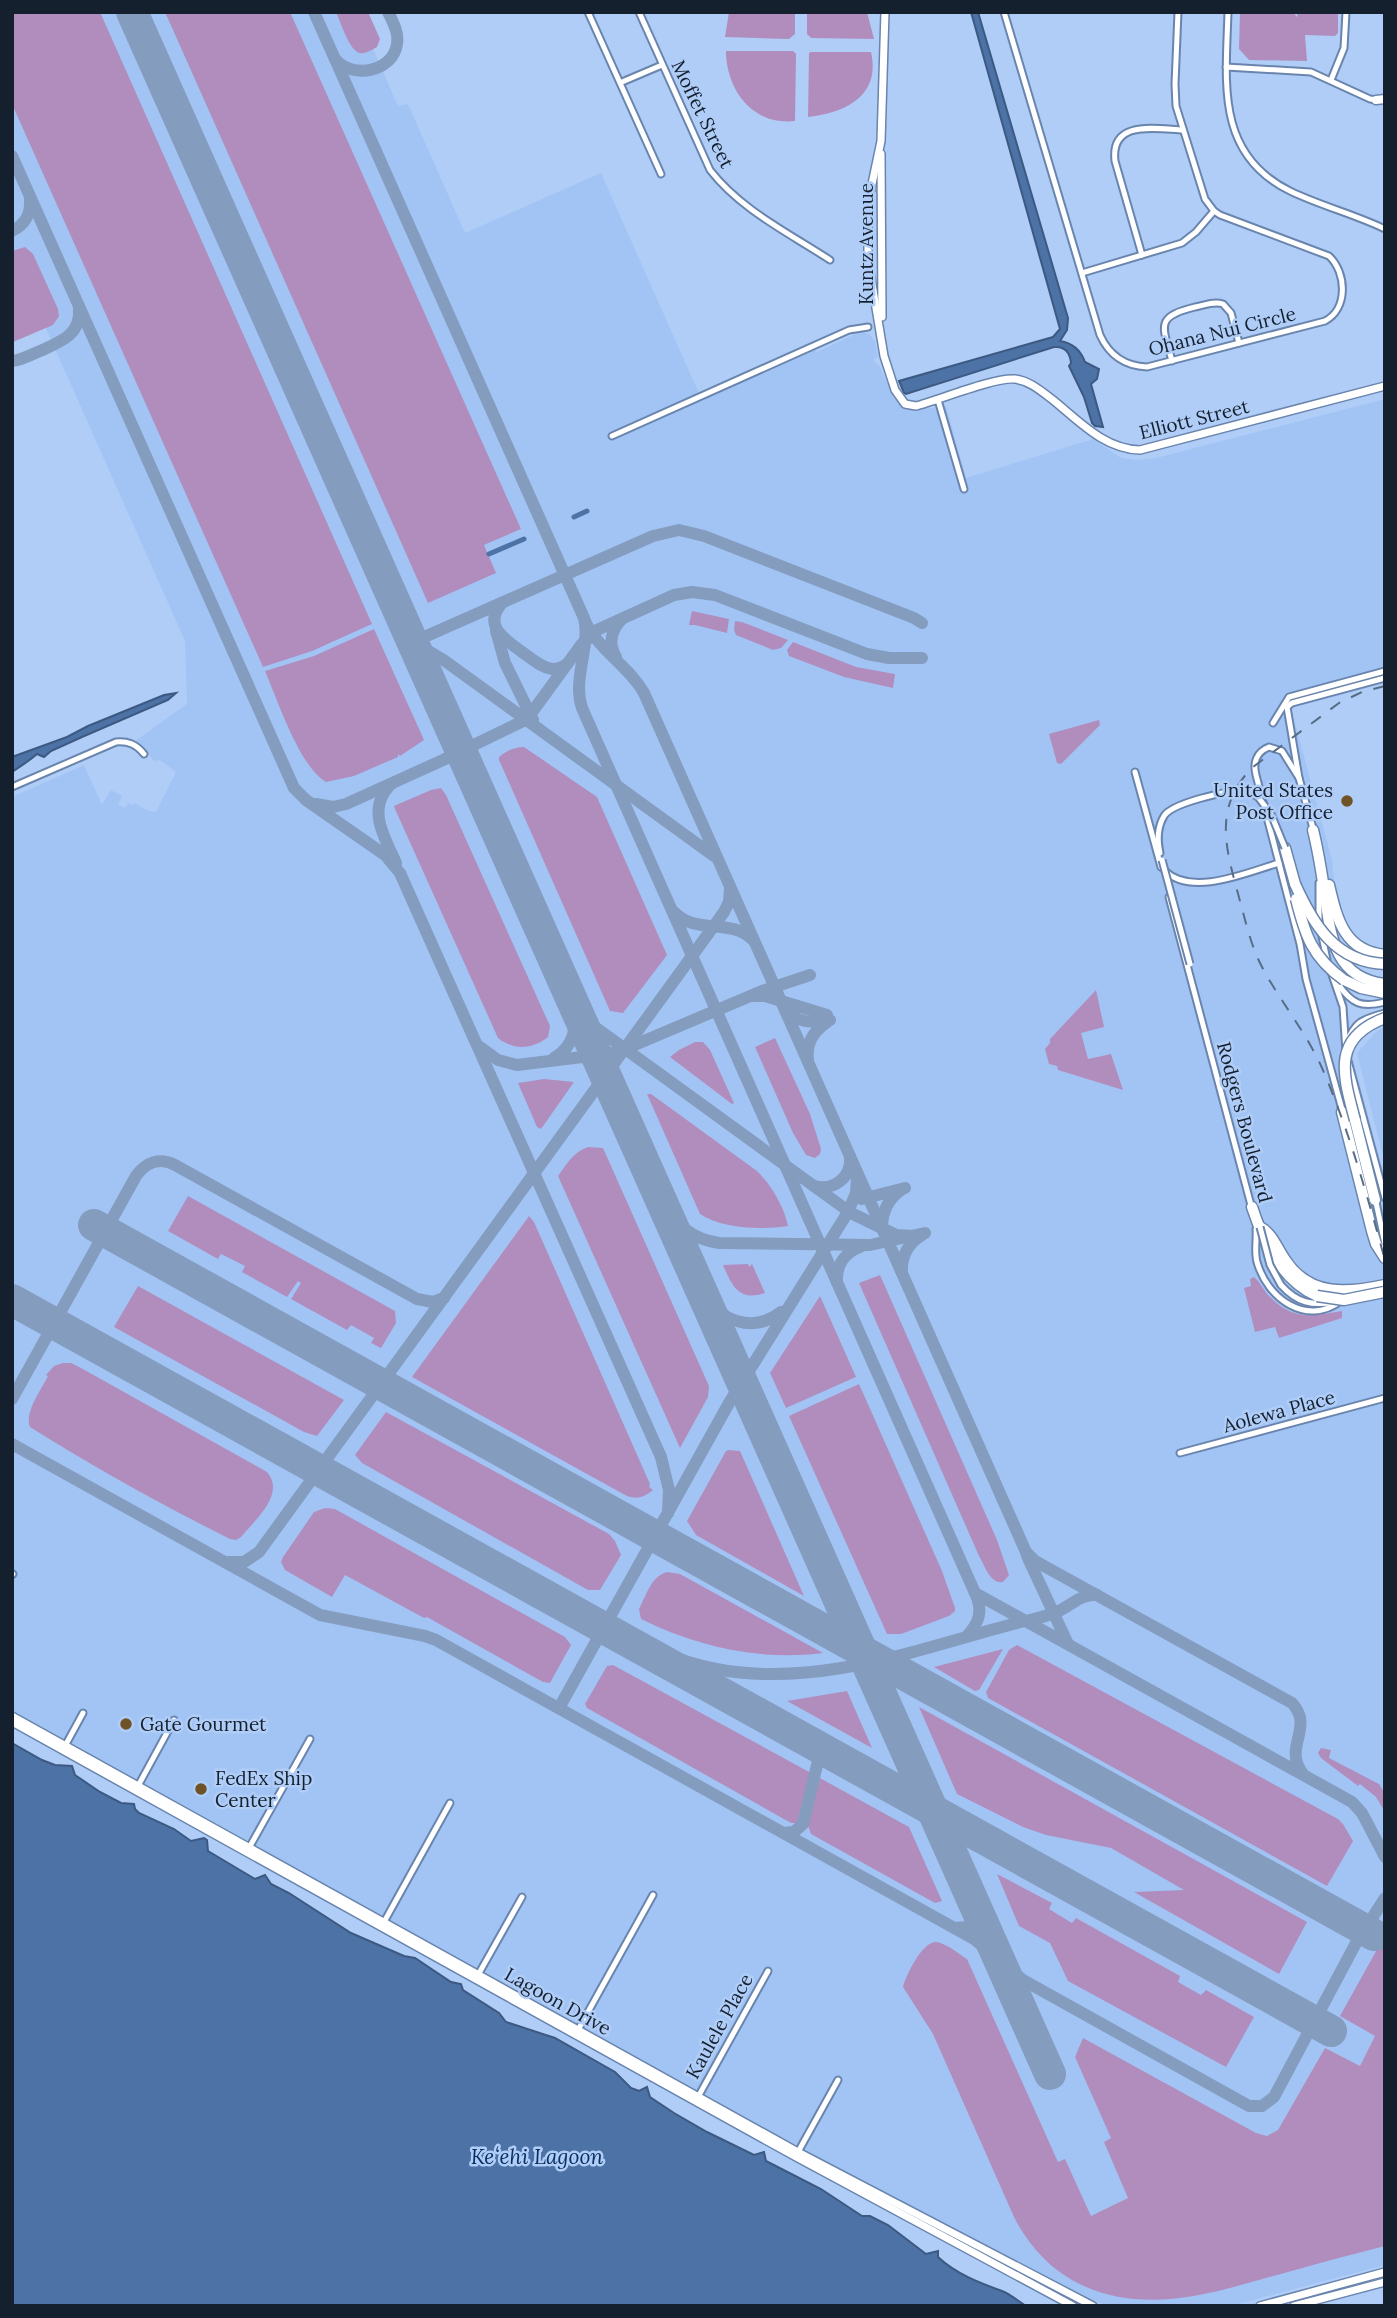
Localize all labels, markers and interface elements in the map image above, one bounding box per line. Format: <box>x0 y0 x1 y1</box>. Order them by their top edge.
street label: Moffet Street <box>666 56 740 173</box>
street label: Kuntz Avenue <box>854 183 878 305</box>
street label: Ohana Nui Circle <box>1146 301 1298 361</box>
street label: Elliott Street <box>1137 394 1252 444</box>
place label: United States Post Office <box>1213 778 1333 824</box>
marker: United States Post Office <box>1339 793 1355 809</box>
street label: Rodgers Boulevard <box>1212 1039 1278 1205</box>
street label: Aolewa Place <box>1219 1385 1338 1438</box>
place label: Gate Gourmet <box>140 1712 267 1736</box>
marker: Gate Gourmet <box>118 1716 134 1732</box>
place label: FedEx Ship Center <box>215 1766 312 1812</box>
marker: FedEx Ship Center <box>193 1781 209 1797</box>
street label: Lagoon Drive <box>501 1962 615 2040</box>
street label: Kaulele Place <box>680 1969 758 2083</box>
water label: Keʻehi Lagoon <box>471 2143 603 2170</box>

